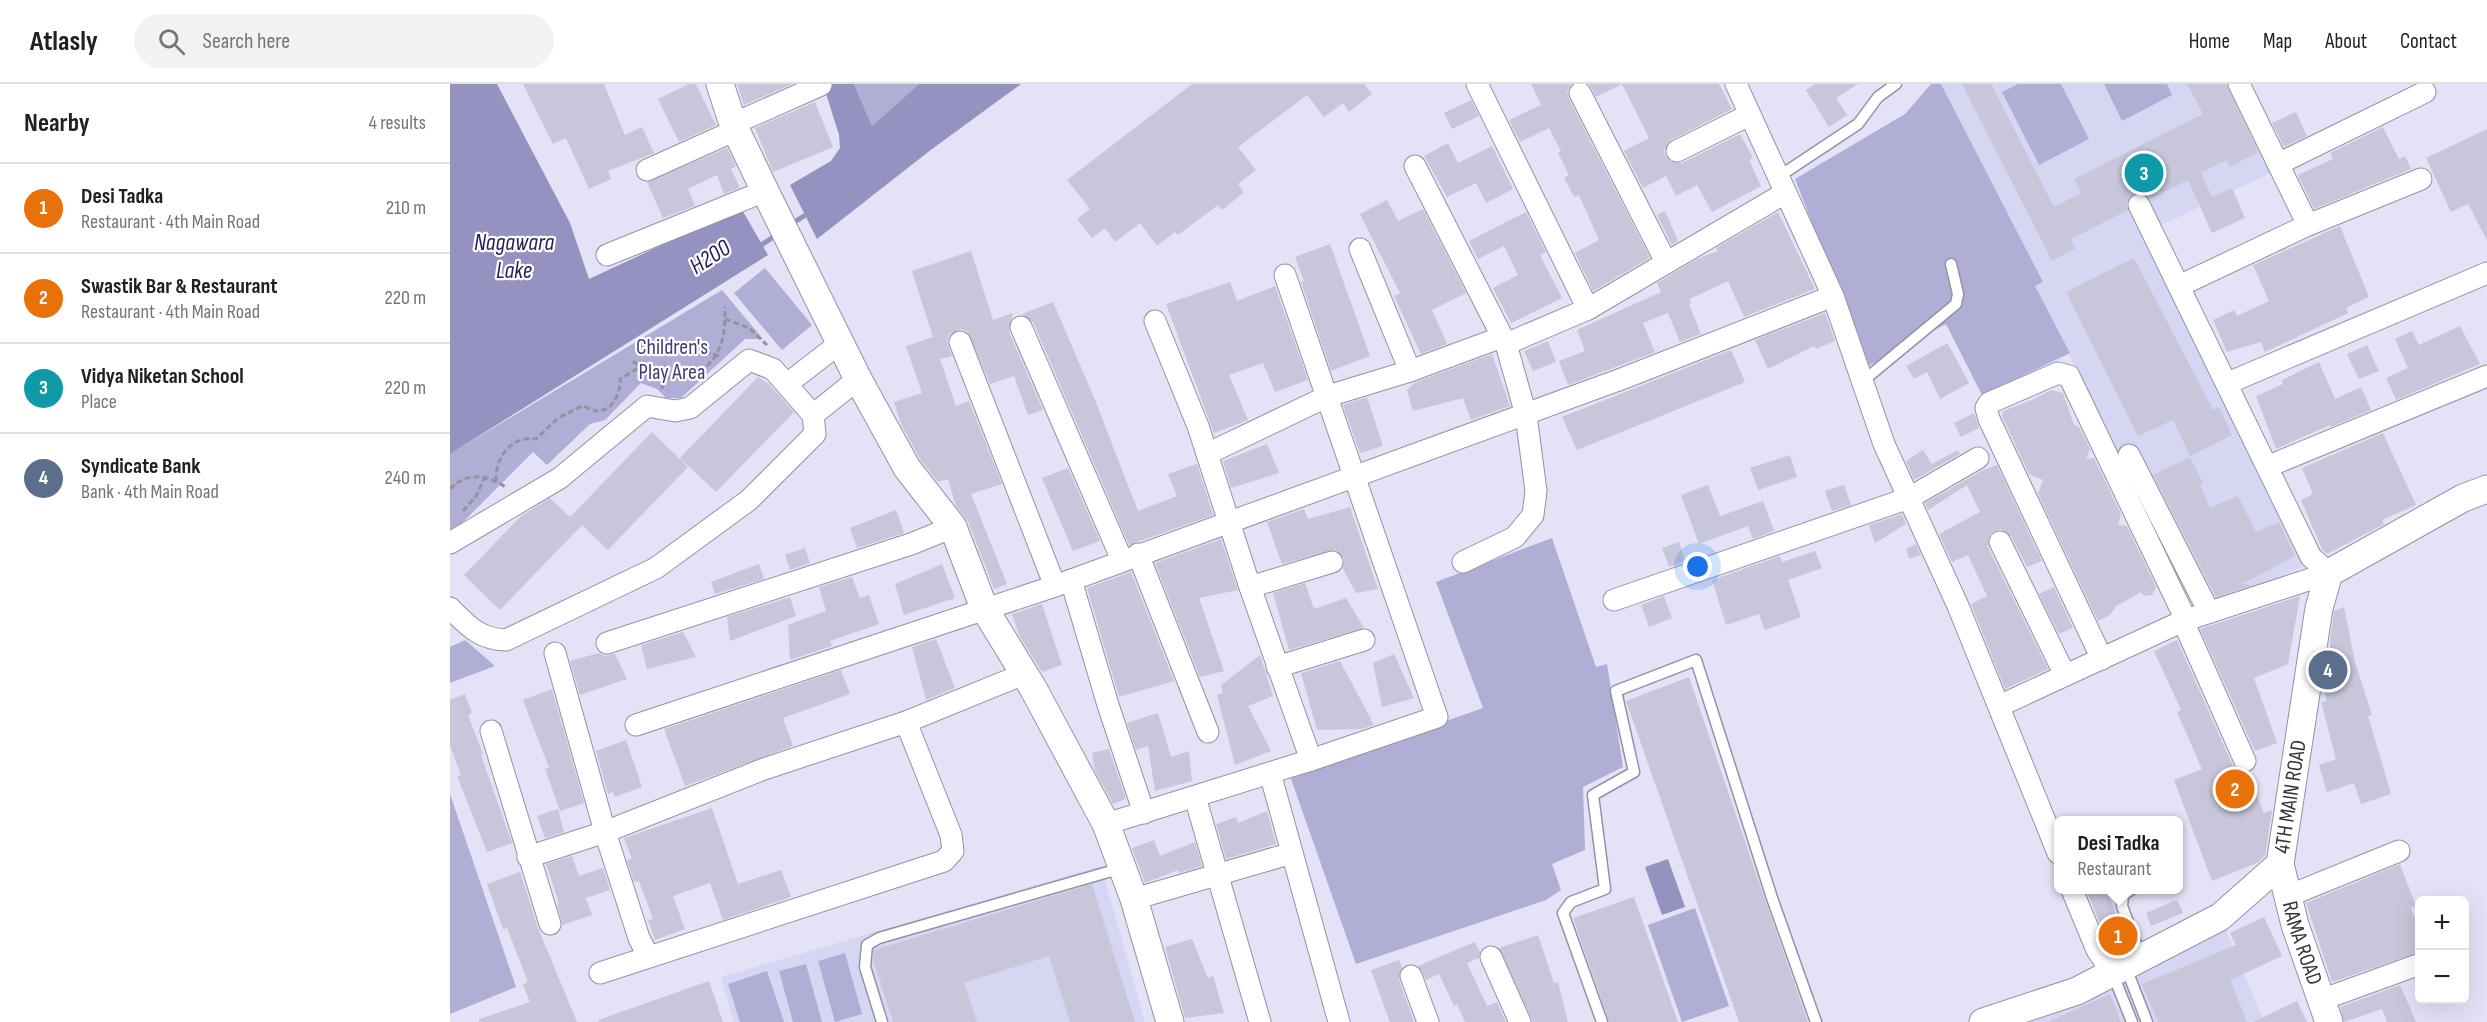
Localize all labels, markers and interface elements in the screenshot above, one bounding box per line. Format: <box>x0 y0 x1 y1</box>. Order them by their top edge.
search box <box>134 14 554 68</box>
text: Atlasly <box>30 25 98 58</box>
icon: search <box>155 25 188 58</box>
text: Search here <box>203 28 290 55</box>
text: Home <box>2189 29 2230 54</box>
text: Map <box>2263 29 2292 54</box>
text: About <box>2325 29 2367 54</box>
text: Contact <box>2400 29 2457 54</box>
text: Nearby <box>24 108 90 139</box>
text: 4 results <box>369 111 426 135</box>
pin: 3 <box>2124 150 2164 196</box>
text: Desi Tadka <box>81 183 163 210</box>
text: 1 <box>40 196 47 220</box>
text: 210 m <box>386 196 426 220</box>
text: Restaurant · 4th Main Road <box>81 210 260 234</box>
water label: Nagawara Lake <box>474 228 554 285</box>
water label: H200 <box>684 233 736 281</box>
text: Swastik Bar & Restaurant <box>81 273 278 300</box>
text: 2 <box>39 286 48 310</box>
text: 220 m <box>385 286 426 310</box>
text: Restaurant · 4th Main Road <box>81 300 260 324</box>
park label: Children's Play Area <box>636 334 708 386</box>
text: Vidya Niketan School <box>81 363 244 390</box>
text: 3 <box>39 376 48 400</box>
text: 220 m <box>385 376 426 400</box>
text: Place <box>81 390 117 414</box>
text: Syndicate Bank <box>81 453 201 480</box>
text: 4 <box>39 466 48 490</box>
text: 240 m <box>385 466 426 490</box>
text: Bank · 4th Main Road <box>81 480 219 504</box>
your location <box>1683 552 1712 581</box>
pin: 4 <box>2308 648 2348 692</box>
street label: 4TH MAIN ROAD <box>2268 738 2312 855</box>
pin: 2 <box>2216 766 2254 812</box>
popup <box>2054 816 2183 894</box>
text: Desi Tadka <box>2077 830 2160 857</box>
text: Restaurant <box>2077 857 2152 881</box>
map controls <box>2415 896 2469 1004</box>
button: + <box>2415 896 2469 950</box>
street label: RAMA ROAD <box>2276 898 2328 988</box>
pin: 1 <box>2098 914 2138 958</box>
button: − <box>2415 950 2469 1004</box>

